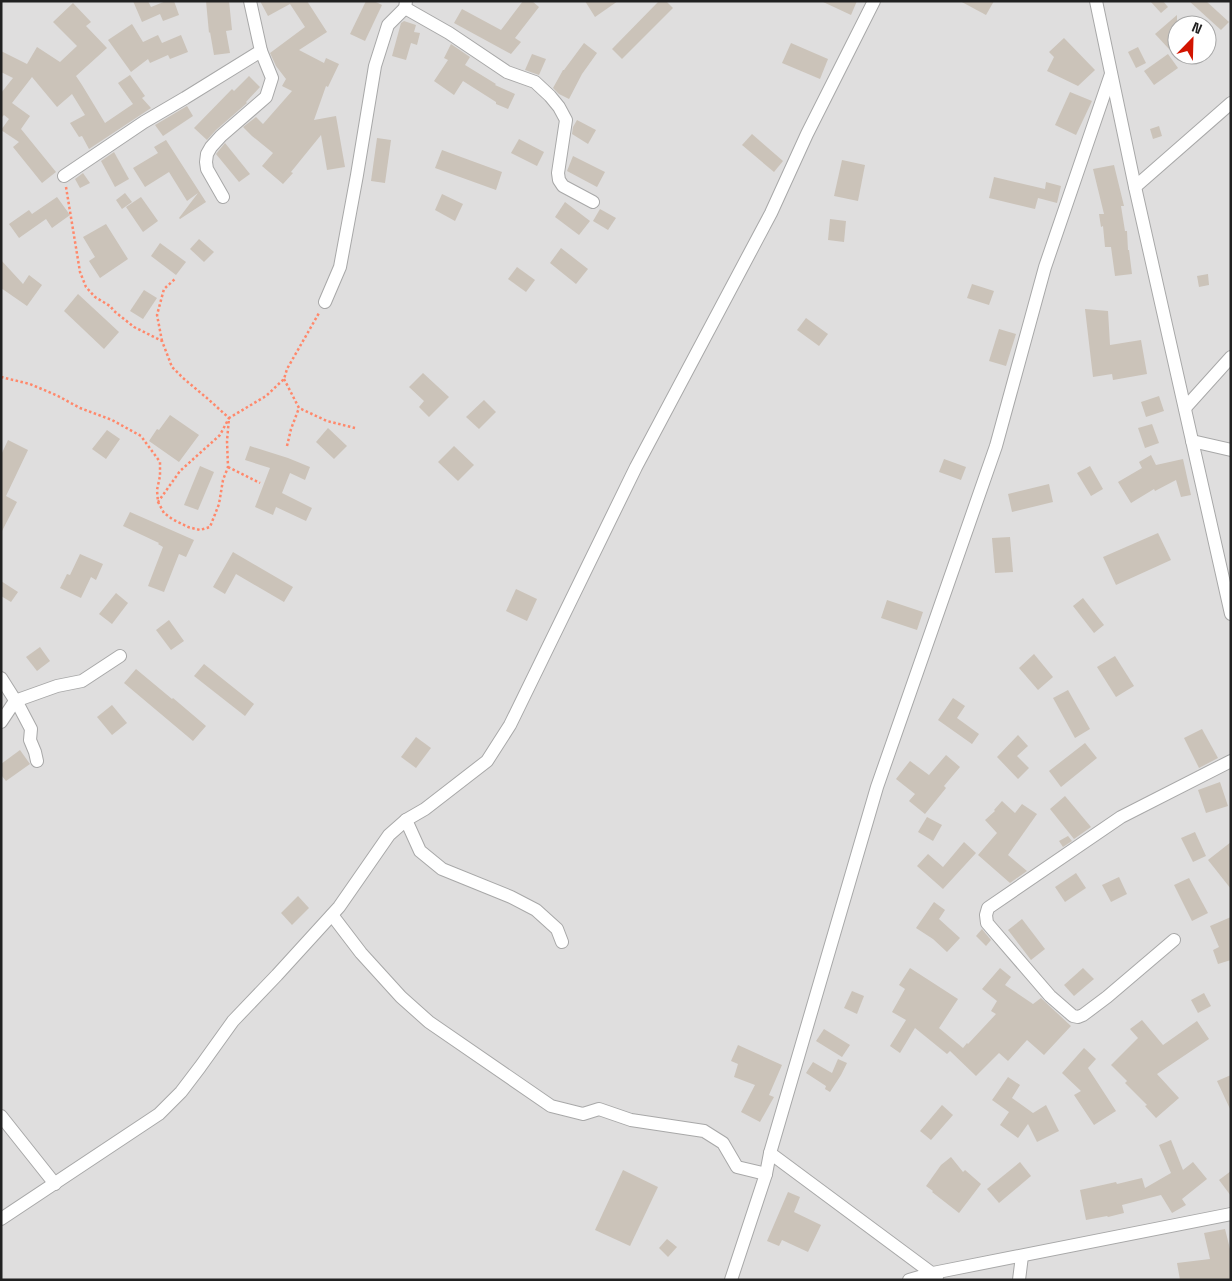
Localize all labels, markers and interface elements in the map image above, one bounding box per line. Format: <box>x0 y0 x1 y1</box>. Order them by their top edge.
north arrow <box>1167 15 1217 65</box>
text: N <box>1189 18 1205 38</box>

